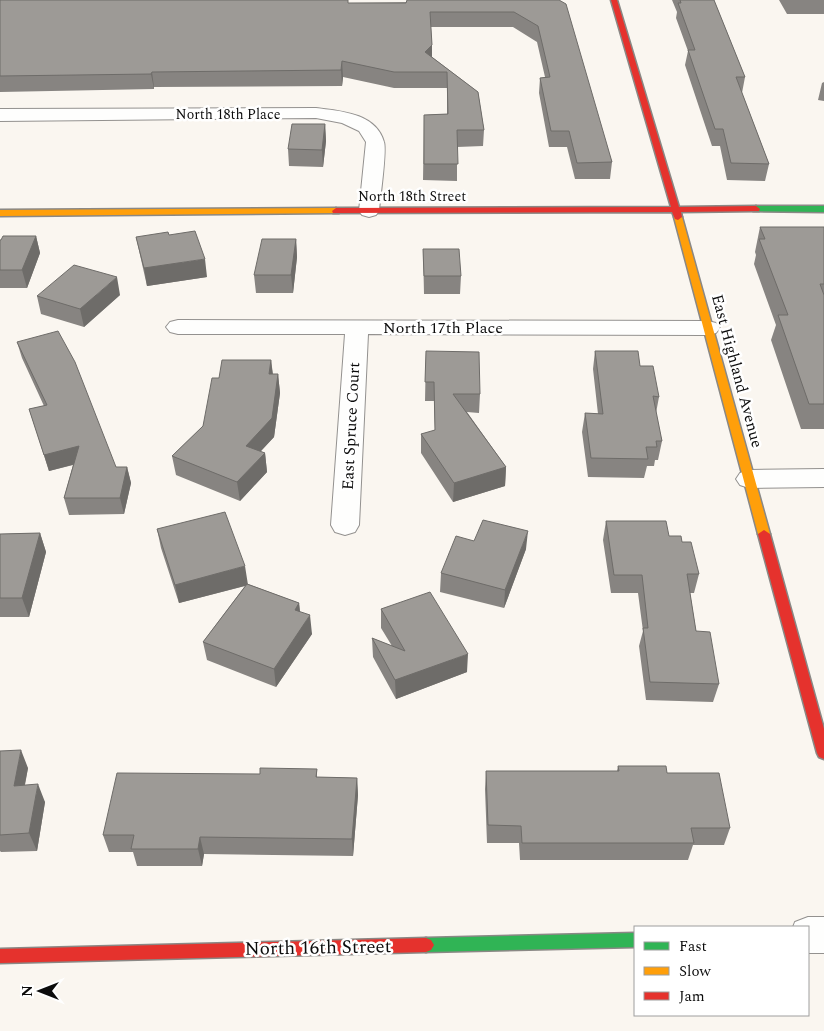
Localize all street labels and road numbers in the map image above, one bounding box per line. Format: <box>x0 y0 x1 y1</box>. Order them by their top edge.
street label: North 18th Place <box>176 104 281 125</box>
street label: North 18th Street <box>358 186 466 207</box>
street label: East Highland Avenue <box>705 292 769 450</box>
street label: North 17th Place <box>383 316 503 340</box>
street label: East Spruce Court <box>336 361 366 491</box>
street label: North 16th Street <box>244 932 392 964</box>

